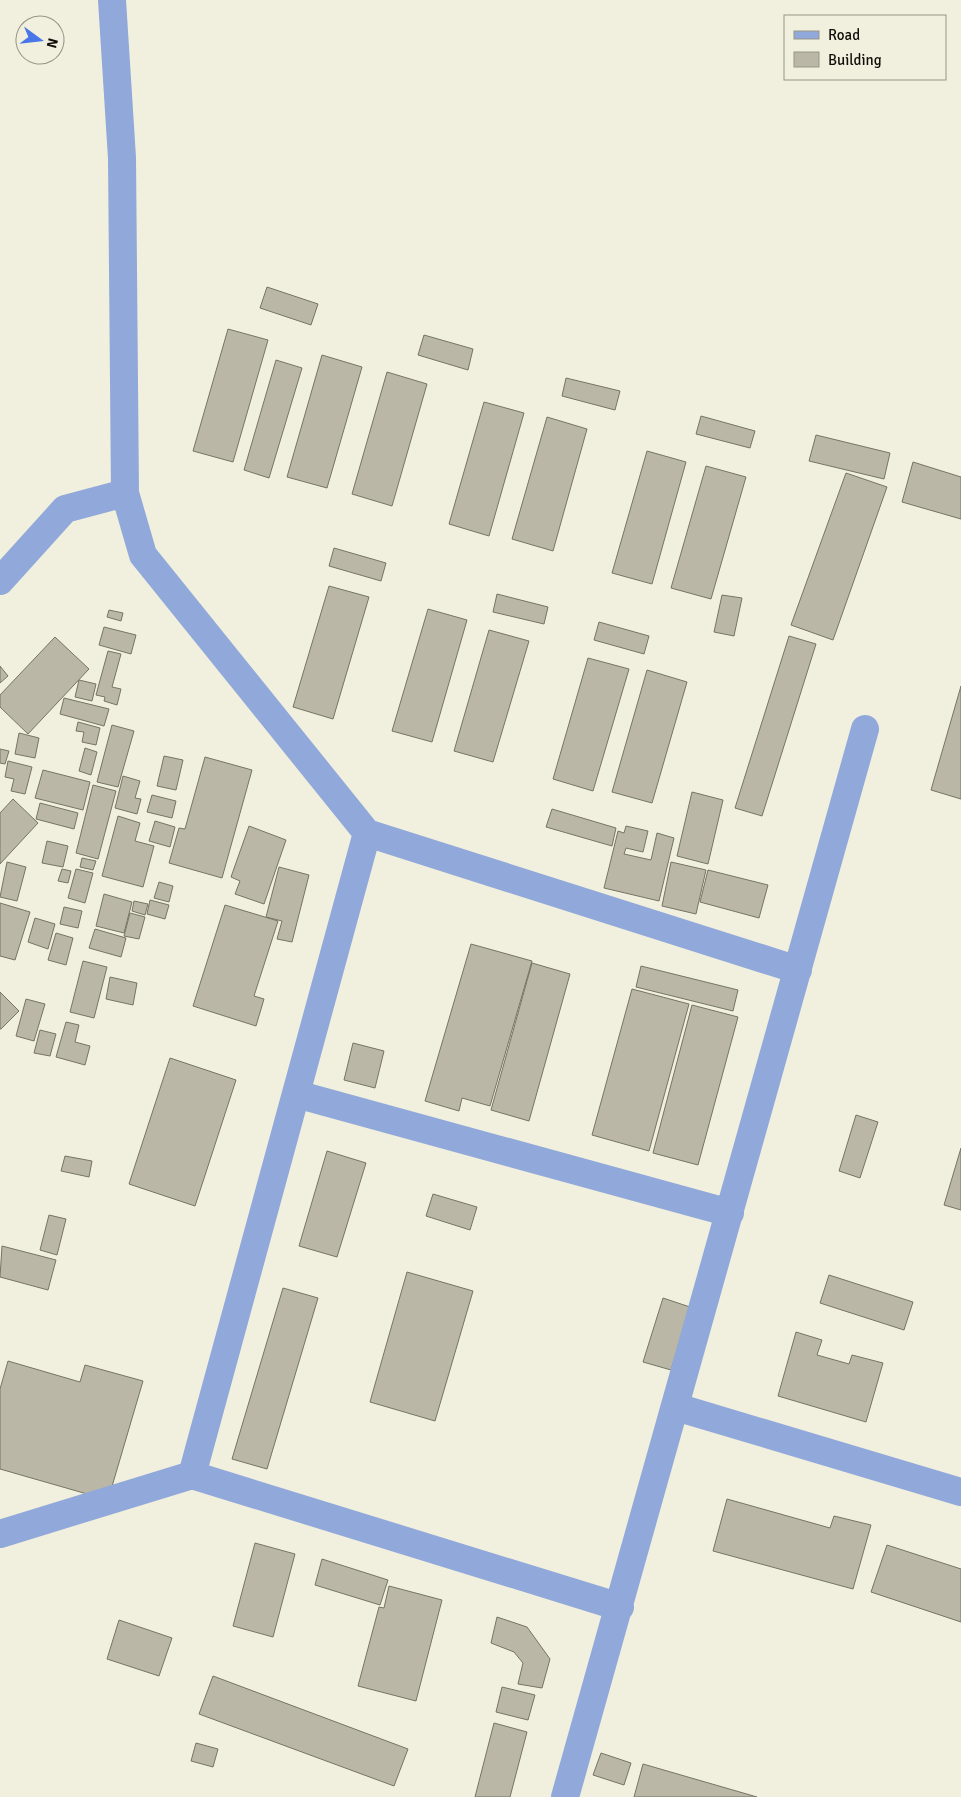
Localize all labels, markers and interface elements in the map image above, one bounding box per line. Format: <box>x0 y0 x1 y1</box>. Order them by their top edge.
north arrow <box>15 15 65 65</box>
legend <box>784 15 946 80</box>
text: Road <box>828 26 860 44</box>
text: N <box>43 36 62 50</box>
text: Building <box>828 51 882 69</box>

